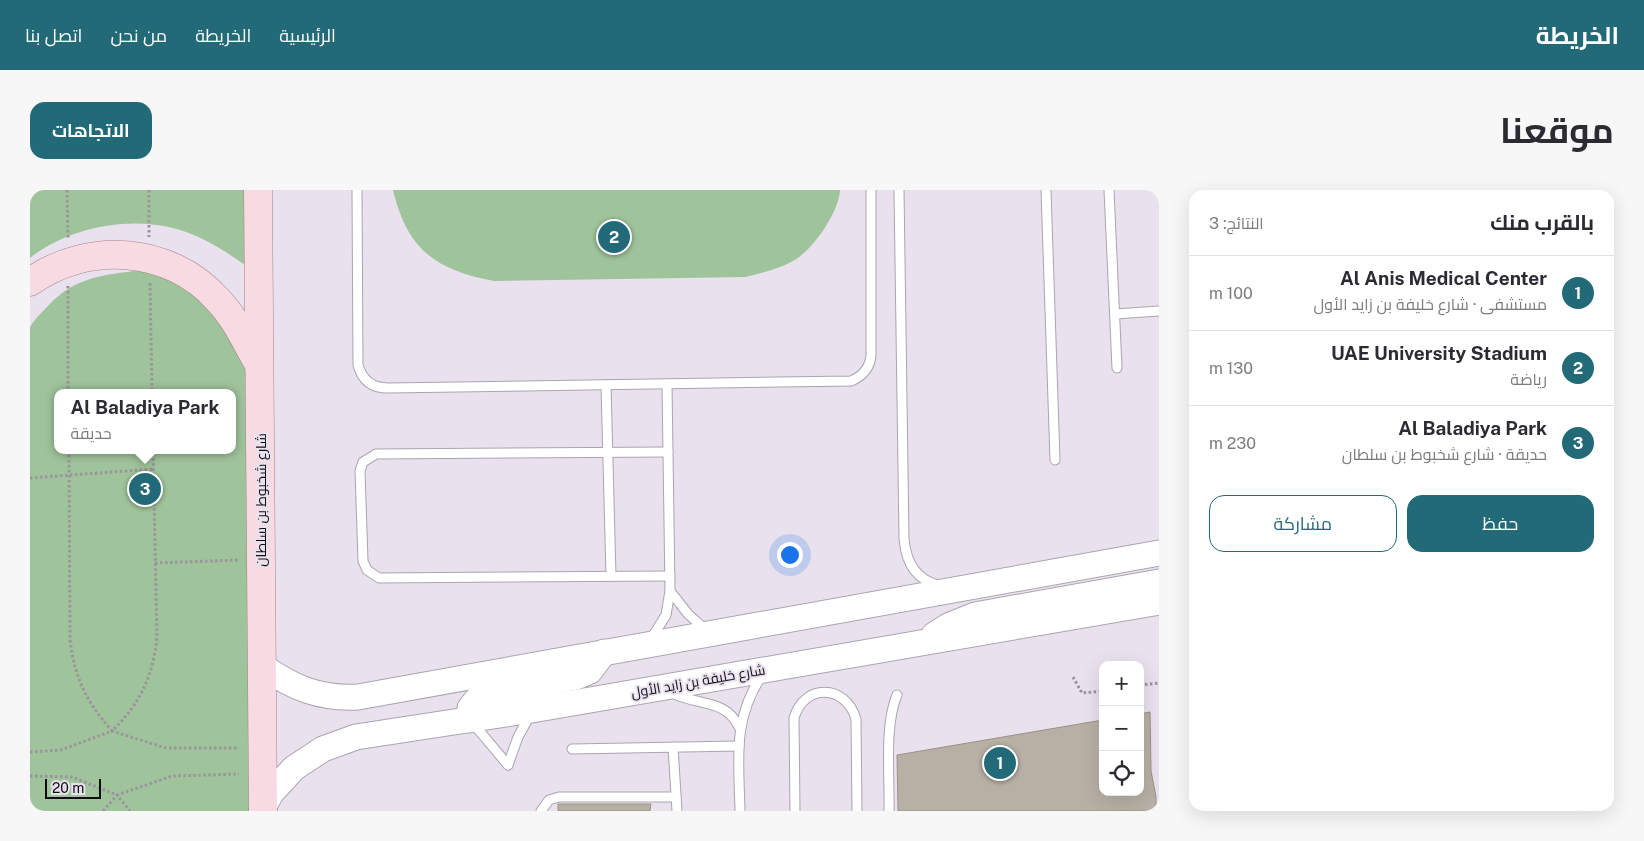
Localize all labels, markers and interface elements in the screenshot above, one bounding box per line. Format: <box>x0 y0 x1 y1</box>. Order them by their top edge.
text: الخريطة <box>1536 21 1619 49</box>
text: اتصل بنا <box>25 25 82 46</box>
text: من نحن <box>110 25 167 46</box>
text: الخريطة <box>195 25 251 46</box>
text: الرئيسية <box>279 25 336 46</box>
button: الاتجاهات <box>30 102 152 159</box>
text: موقعنا <box>1500 110 1614 151</box>
text: بالقرب منك <box>1490 210 1594 235</box>
text: النتائج: 3 <box>1209 214 1264 233</box>
pin: 2 <box>598 218 630 256</box>
text: Al Anis Medical Center <box>1340 267 1547 289</box>
text: 100 m <box>1209 284 1253 303</box>
text: 1 <box>1575 284 1581 303</box>
text: مستشفى · شارع خليفة بن زايد الأول <box>1313 295 1547 314</box>
text: UAE University Stadium <box>1331 342 1547 364</box>
text: 130 m <box>1209 359 1253 378</box>
text: 2 <box>1573 359 1583 378</box>
text: رياضة <box>1510 370 1547 389</box>
popup <box>54 389 236 454</box>
text: Al Baladiya Park <box>71 396 219 418</box>
text: Al Baladiya Park <box>1398 417 1547 439</box>
text: حديقة <box>71 424 112 443</box>
street label: شارع شخبوط بن سلطان <box>253 433 270 567</box>
text: 230 m <box>1209 434 1256 453</box>
text: 3 <box>1573 434 1583 453</box>
text: حديقة · شارع شخبوط بن سلطان <box>1342 445 1547 464</box>
pin: 3 <box>129 470 161 508</box>
button: مشاركة <box>1209 495 1397 552</box>
button: حفظ <box>1407 495 1594 552</box>
your location <box>777 542 803 568</box>
street label: شارع خليفة بن زايد الأول <box>630 661 766 702</box>
map controls <box>1099 661 1144 796</box>
button: + <box>1099 661 1144 706</box>
button: − <box>1099 706 1144 751</box>
pin: 1 <box>984 744 1016 782</box>
button: locate <box>1099 751 1144 796</box>
scale bar <box>45 776 101 799</box>
text: 20 m <box>52 780 84 796</box>

